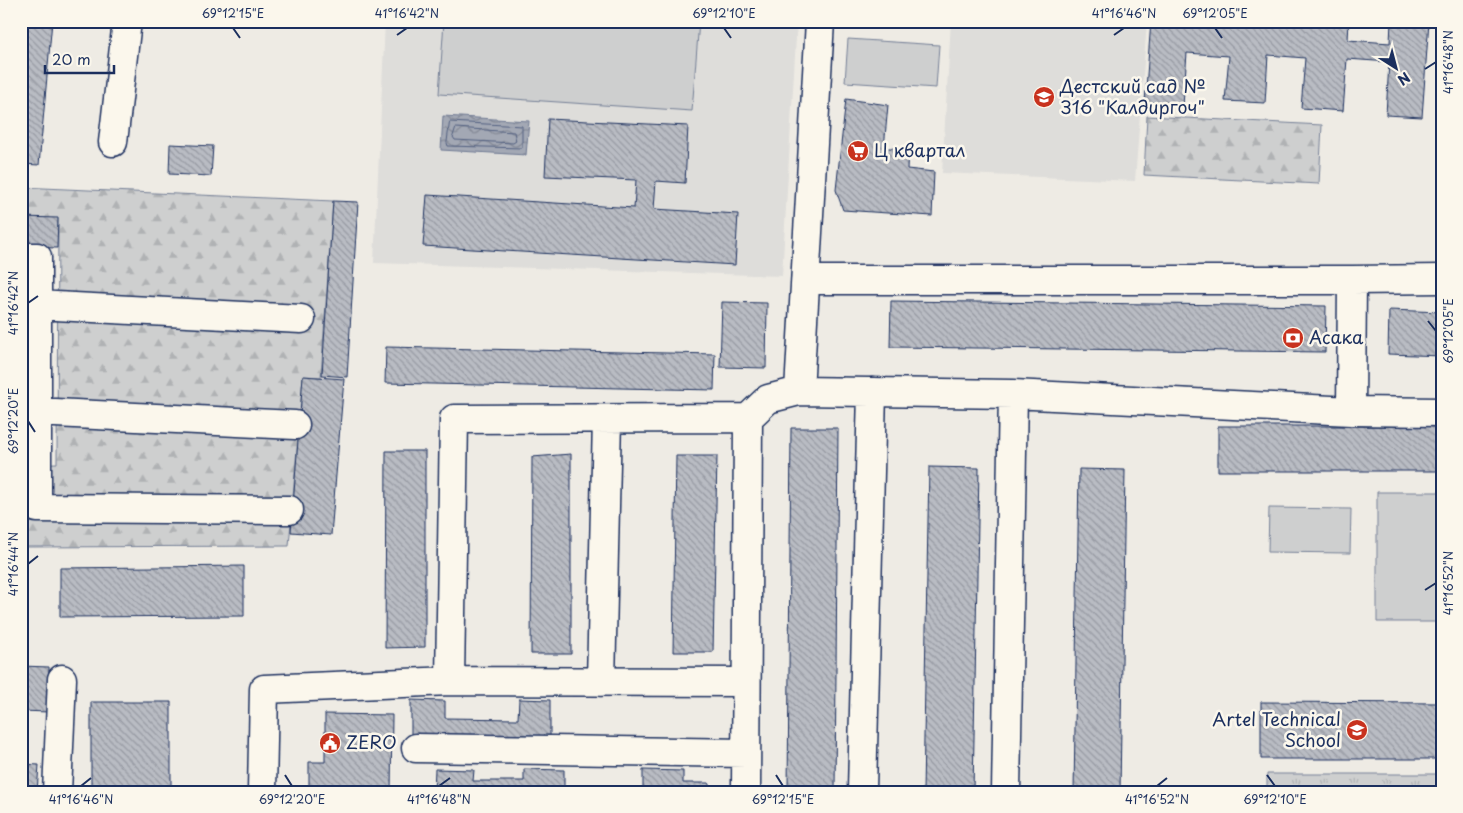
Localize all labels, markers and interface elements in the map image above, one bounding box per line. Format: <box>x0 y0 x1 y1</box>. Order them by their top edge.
text: 69°12'15"E <box>202 4 264 22</box>
text: 41°16'42"N <box>375 4 439 22</box>
text: 69°12'10"E <box>692 4 756 22</box>
text: 41°16'46"N <box>1092 4 1156 22</box>
text: 69°12'05"E <box>1182 4 1248 22</box>
text: 41°16'48"N <box>1439 30 1457 94</box>
scale bar <box>45 42 114 74</box>
north arrow <box>1370 42 1420 92</box>
text: 20 m <box>52 47 91 70</box>
text: N <box>1393 67 1415 91</box>
place label: Дестский сад № 316 "Калдиргоч" <box>1059 72 1205 120</box>
school or university icon: Дестский сад № 316 "Калдиргоч" <box>1032 85 1056 109</box>
place label: Ц квартал <box>874 136 965 163</box>
supermarket icon: Ц квартал <box>846 139 870 163</box>
text: 41°16'42"N <box>4 271 22 335</box>
text: 69°12'05"E <box>1439 298 1457 364</box>
place label: Асака <box>1309 323 1364 350</box>
bank icon: Асака <box>1281 326 1305 350</box>
text: 69°12'20"E <box>4 388 22 454</box>
text: 41°16'44"N <box>4 532 22 596</box>
text: 41°16'52"N <box>1439 551 1457 615</box>
place label: Artel Technical School <box>1212 705 1341 753</box>
school or university icon: Artel Technical School <box>1345 718 1369 742</box>
place label: ZERO <box>346 728 397 755</box>
public building icon: ZERO <box>318 731 342 755</box>
text: 41°16'46"N <box>49 790 113 808</box>
text: 69°12'20"E <box>259 790 325 808</box>
text: 41°16'48"N <box>407 790 471 808</box>
text: 69°12'15"E <box>752 790 814 808</box>
text: 41°16'52"N <box>1125 790 1189 808</box>
text: 69°12'10"E <box>1243 790 1307 808</box>

